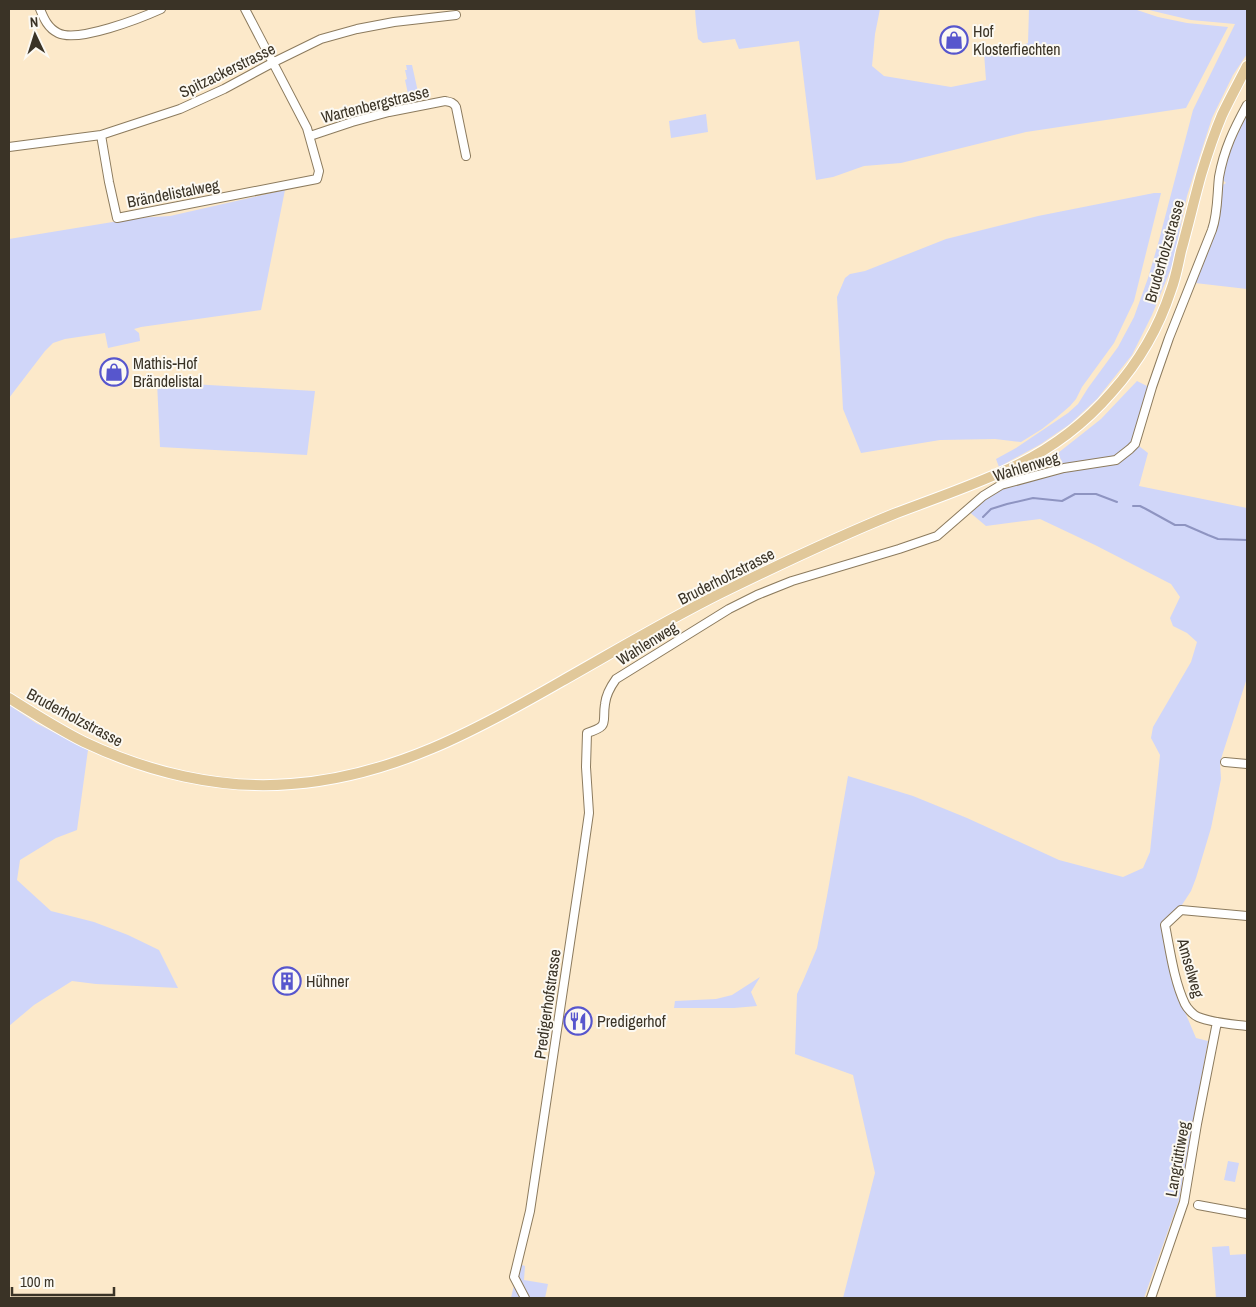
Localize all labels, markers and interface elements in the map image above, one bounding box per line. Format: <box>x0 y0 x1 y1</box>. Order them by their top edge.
north arrow <box>10 10 60 60</box>
text: N <box>29 13 39 31</box>
place label: Hof Klosterfiechten <box>973 20 1061 60</box>
shop icon: Hof Klosterfiechten <box>939 25 969 55</box>
street label: Spitzackerstrasse <box>175 37 279 103</box>
street label: Wartenbergstrasse <box>319 80 431 128</box>
street label: Brändelistalweg <box>125 173 222 213</box>
street label: Bruderholzstrasse <box>1139 197 1189 305</box>
place label: Mathis-Hof Brändelistal <box>133 352 202 392</box>
shop icon: Mathis-Hof Brändelistal <box>99 357 129 387</box>
street label: Wahlenweg <box>990 445 1062 486</box>
street label: Bruderholzstrasse <box>674 542 778 610</box>
street label: Wahlenweg <box>612 615 682 670</box>
street label: Bruderholzstrasse <box>23 682 127 752</box>
street label: Amselweg <box>1172 935 1210 1001</box>
street label: Predigerhofstrasse <box>528 948 566 1060</box>
building icon: Hühner <box>272 966 302 996</box>
place label: Hühner <box>306 970 350 992</box>
restaurant icon: Predigerhof <box>563 1006 593 1036</box>
place label: Predigerhof <box>597 1010 666 1032</box>
street label: Langrüttiweg <box>1160 1119 1195 1198</box>
scale bar <box>12 1264 115 1296</box>
text: 100 m <box>20 1271 54 1292</box>

